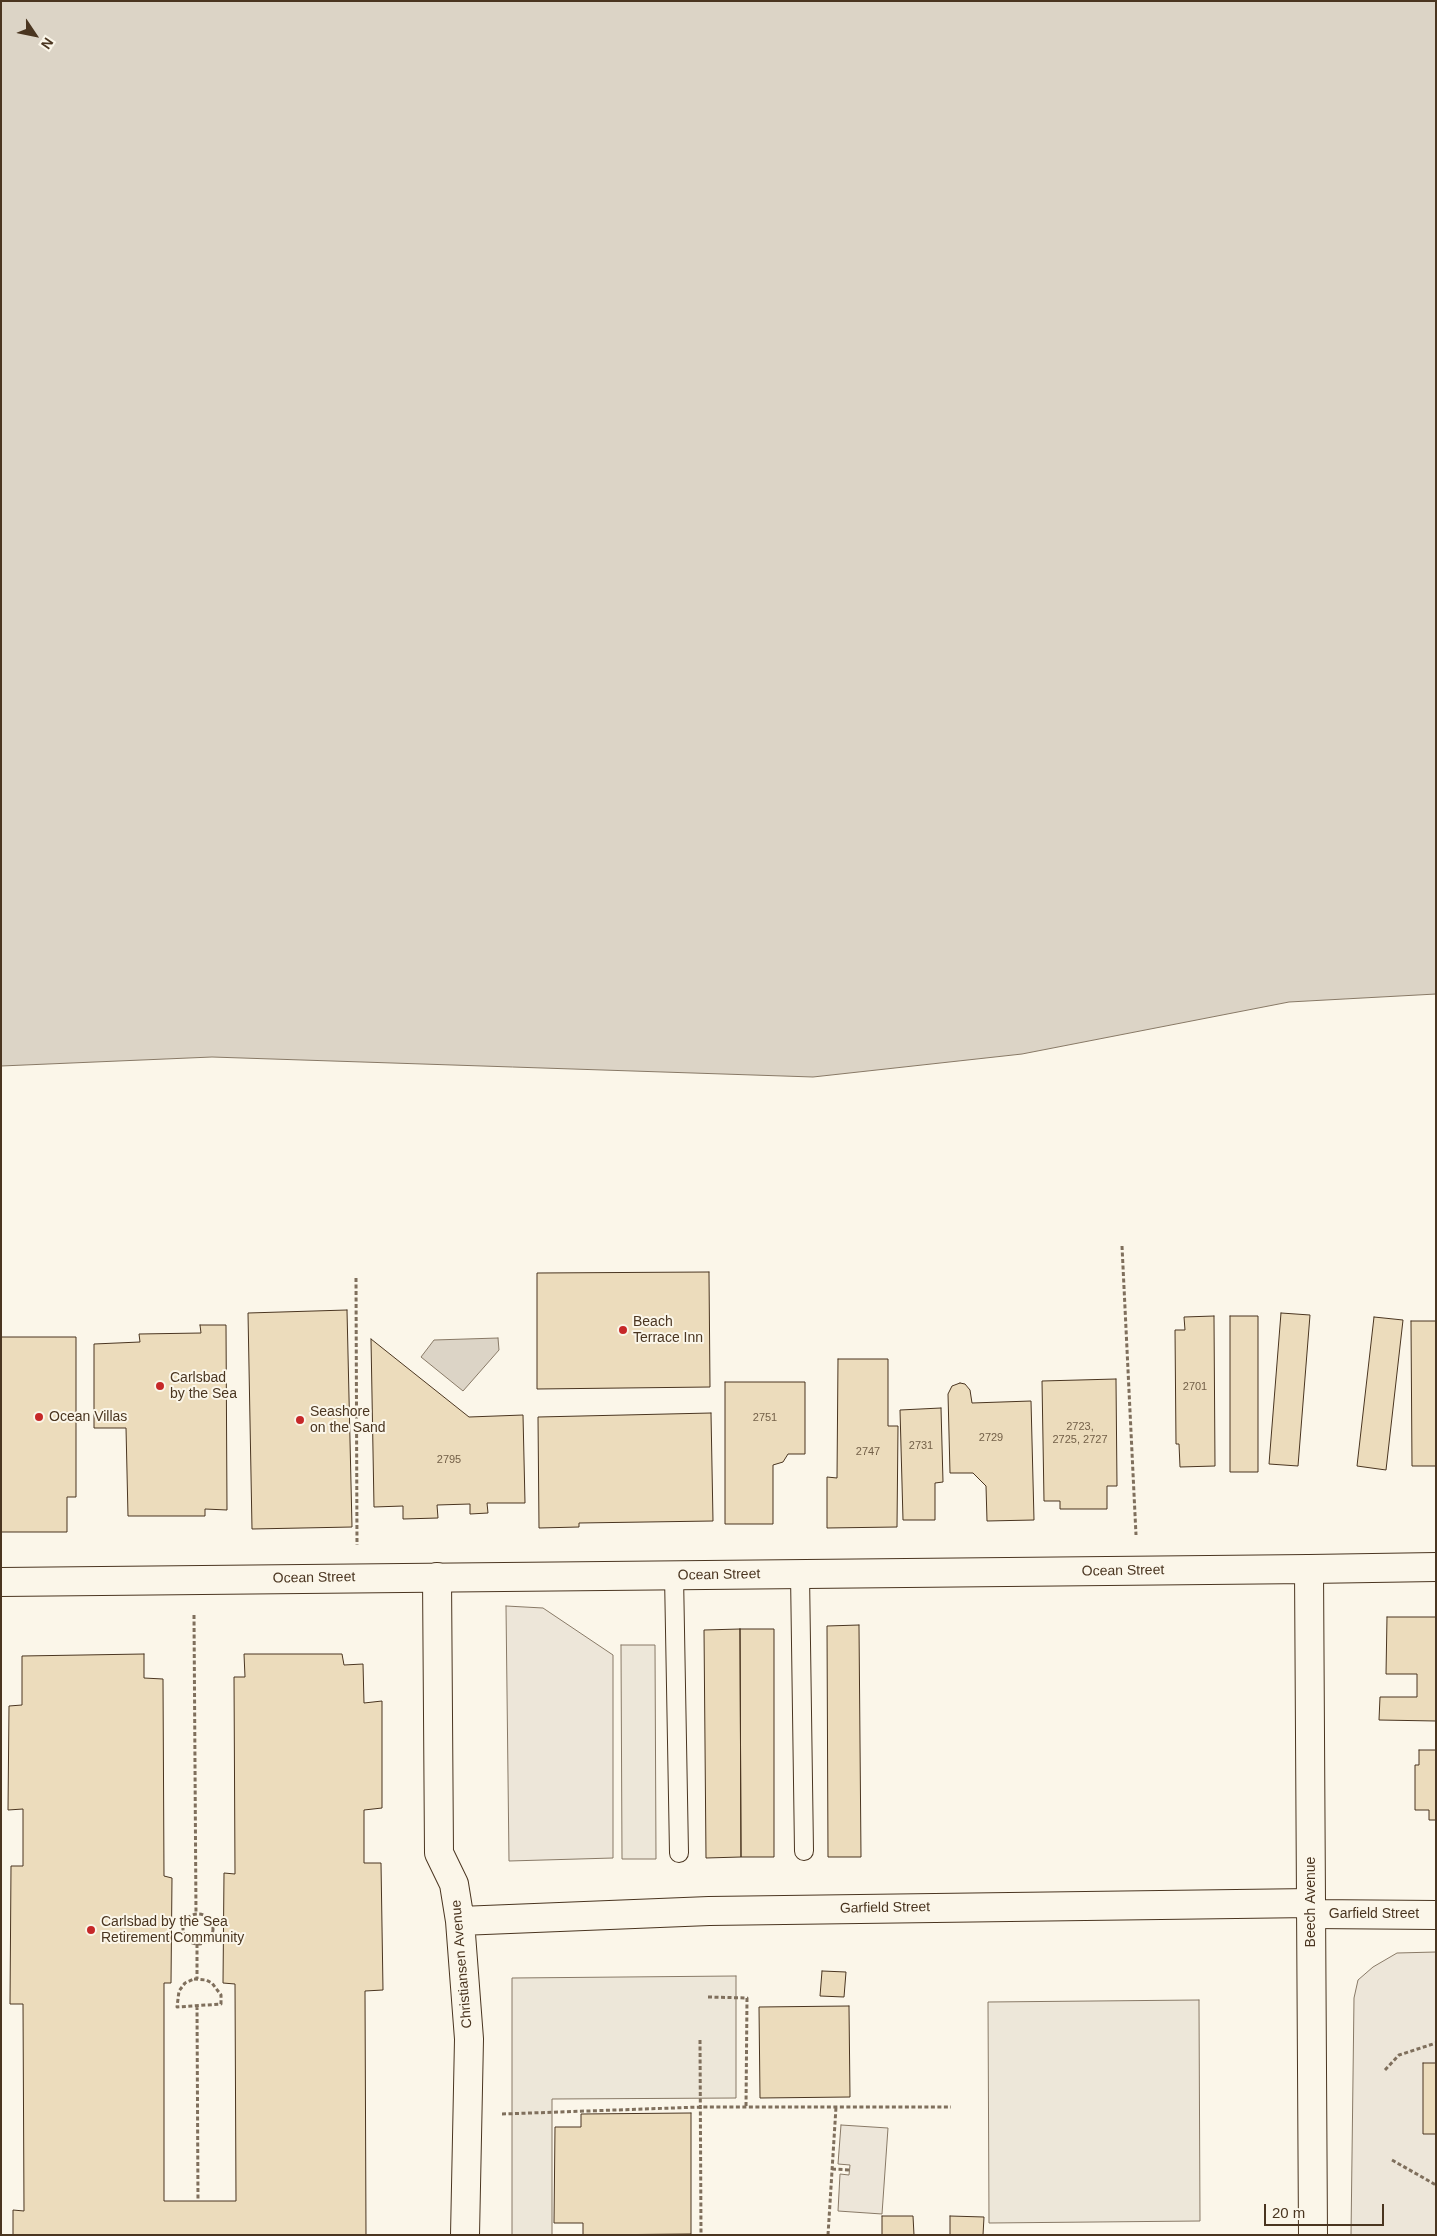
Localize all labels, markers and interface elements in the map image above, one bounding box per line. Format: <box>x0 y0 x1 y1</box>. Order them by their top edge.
north arrow <box>10 10 60 60</box>
text: N <box>38 35 57 52</box>
place label: Beach Terrace Inn <box>633 1314 703 1346</box>
marker: Beach Terrace Inn <box>617 1324 629 1336</box>
place label: Carlsbad by the Sea <box>170 1370 237 1402</box>
marker: Carlsbad by the Sea <box>154 1380 166 1392</box>
house number: 2701 <box>1183 1380 1207 1394</box>
place label: Seashore on the Sand <box>310 1404 386 1436</box>
place label: Ocean Villas <box>49 1409 127 1425</box>
marker: Ocean Villas <box>33 1411 45 1423</box>
house number: 2751 <box>753 1411 777 1425</box>
marker: Seashore on the Sand <box>294 1414 306 1426</box>
house number: 2723, 2725, 2727 <box>1052 1420 1108 1446</box>
house number: 2729 <box>979 1431 1003 1445</box>
house number: 2731 <box>909 1439 933 1453</box>
house number: 2747 <box>856 1445 880 1459</box>
house number: 2795 <box>437 1453 461 1467</box>
street label: Ocean Street <box>1082 1562 1164 1580</box>
street label: Ocean Street <box>678 1566 760 1584</box>
street label: Ocean Street <box>273 1569 355 1587</box>
street label: Beech Avenue <box>1303 1857 1319 1947</box>
street label: Christiansen Avenue <box>448 1899 476 2029</box>
street label: Garfield Street <box>840 1899 930 1917</box>
street label: Garfield Street <box>1329 1906 1419 1922</box>
place label: Carlsbad by the Sea Retirement Community <box>101 1914 244 1946</box>
marker: Carlsbad by the Sea Retirement Community <box>85 1924 97 1936</box>
scale bar <box>1267 2194 1387 2226</box>
text: 20 m <box>1272 2204 1305 2221</box>

